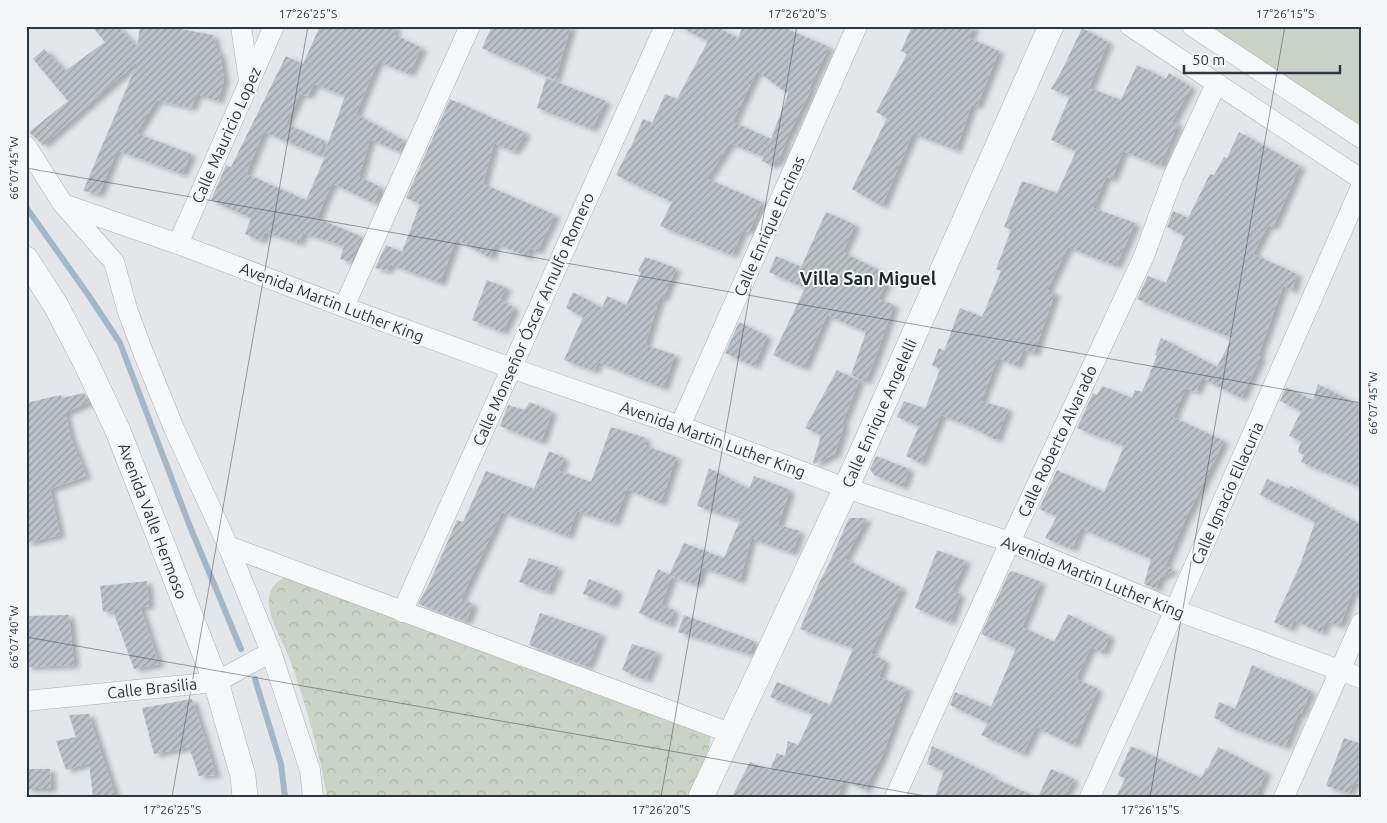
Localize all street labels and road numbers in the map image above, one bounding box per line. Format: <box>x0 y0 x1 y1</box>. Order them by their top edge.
street label: Calle Mauricio Lopez <box>188 64 264 206</box>
street label: Calle Enrique Encinas <box>730 153 808 299</box>
street label: Calle Monseñor Óscar Arnulfo Romero <box>468 189 597 448</box>
street label: Avenida Martin Luther King <box>237 259 427 345</box>
street label: Calle Enrique Angelelli <box>838 336 920 490</box>
street label: Calle Roberto Alvarado <box>1014 362 1100 520</box>
street label: Avenida Martin Luther King <box>618 397 808 481</box>
street label: Calle Ignacio Ellacuria <box>1187 419 1267 567</box>
street label: Avenida Valle Hermoso <box>115 440 191 602</box>
street label: Avenida Martin Luther King <box>999 532 1187 622</box>
street label: Calle Brasilia <box>106 674 198 702</box>

